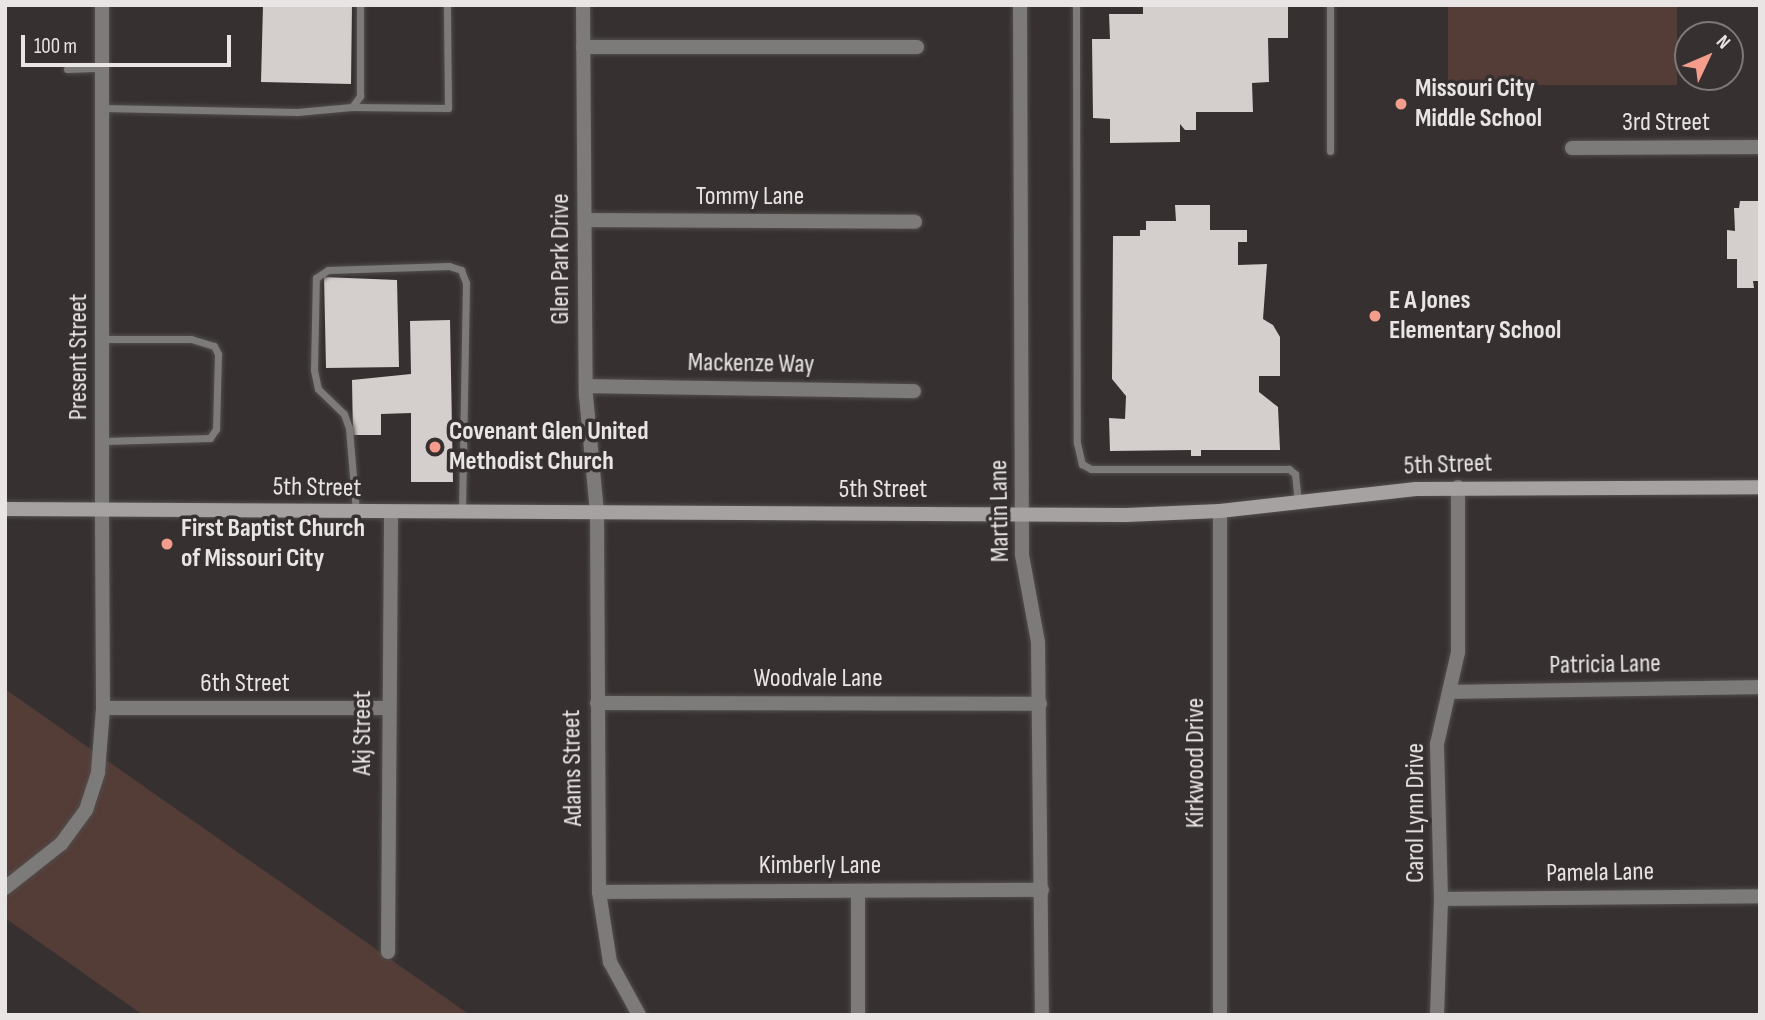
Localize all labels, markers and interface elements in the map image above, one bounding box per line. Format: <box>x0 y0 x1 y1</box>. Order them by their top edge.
scale bar <box>24 21 234 65</box>
north arrow <box>1674 21 1744 91</box>
text: N <box>1711 31 1735 54</box>
text: 100 m <box>34 34 77 59</box>
place label: Missouri City Middle School <box>1415 73 1542 134</box>
marker: Missouri City Middle School <box>1393 96 1409 112</box>
street label: 3rd Street <box>1622 107 1710 139</box>
street label: Tommy Lane <box>696 181 804 213</box>
street label: Glen Park Drive <box>545 193 577 325</box>
place label: E A Jones Elementary School <box>1389 285 1561 346</box>
street label: Present Street <box>63 294 95 420</box>
marker: E A Jones Elementary School <box>1367 308 1383 324</box>
street label: Mackenze Way <box>687 347 815 381</box>
place label: Covenant Glen United Methodist Church <box>449 416 649 478</box>
marker: Covenant Glen United Methodist Church <box>427 439 443 455</box>
street label: 5th Street <box>1403 448 1493 482</box>
street label: Martin Lane <box>984 460 1016 562</box>
street label: 5th Street <box>272 472 362 504</box>
street label: 5th Street <box>839 474 927 506</box>
place label: First Baptist Church of Missouri City <box>181 513 365 574</box>
marker: First Baptist Church of Missouri City <box>159 536 175 552</box>
street label: Patricia Lane <box>1549 648 1661 682</box>
street label: Woodvale Lane <box>753 663 883 695</box>
street label: 6th Street <box>200 668 290 700</box>
street label: Akj Street <box>347 690 379 776</box>
street label: Kirkwood Drive <box>1180 698 1212 828</box>
street label: Adams Street <box>556 709 590 827</box>
street label: Carol Lynn Drive <box>1400 743 1432 883</box>
street label: Kimberly Lane <box>759 850 881 882</box>
street label: Pamela Lane <box>1546 856 1654 890</box>

